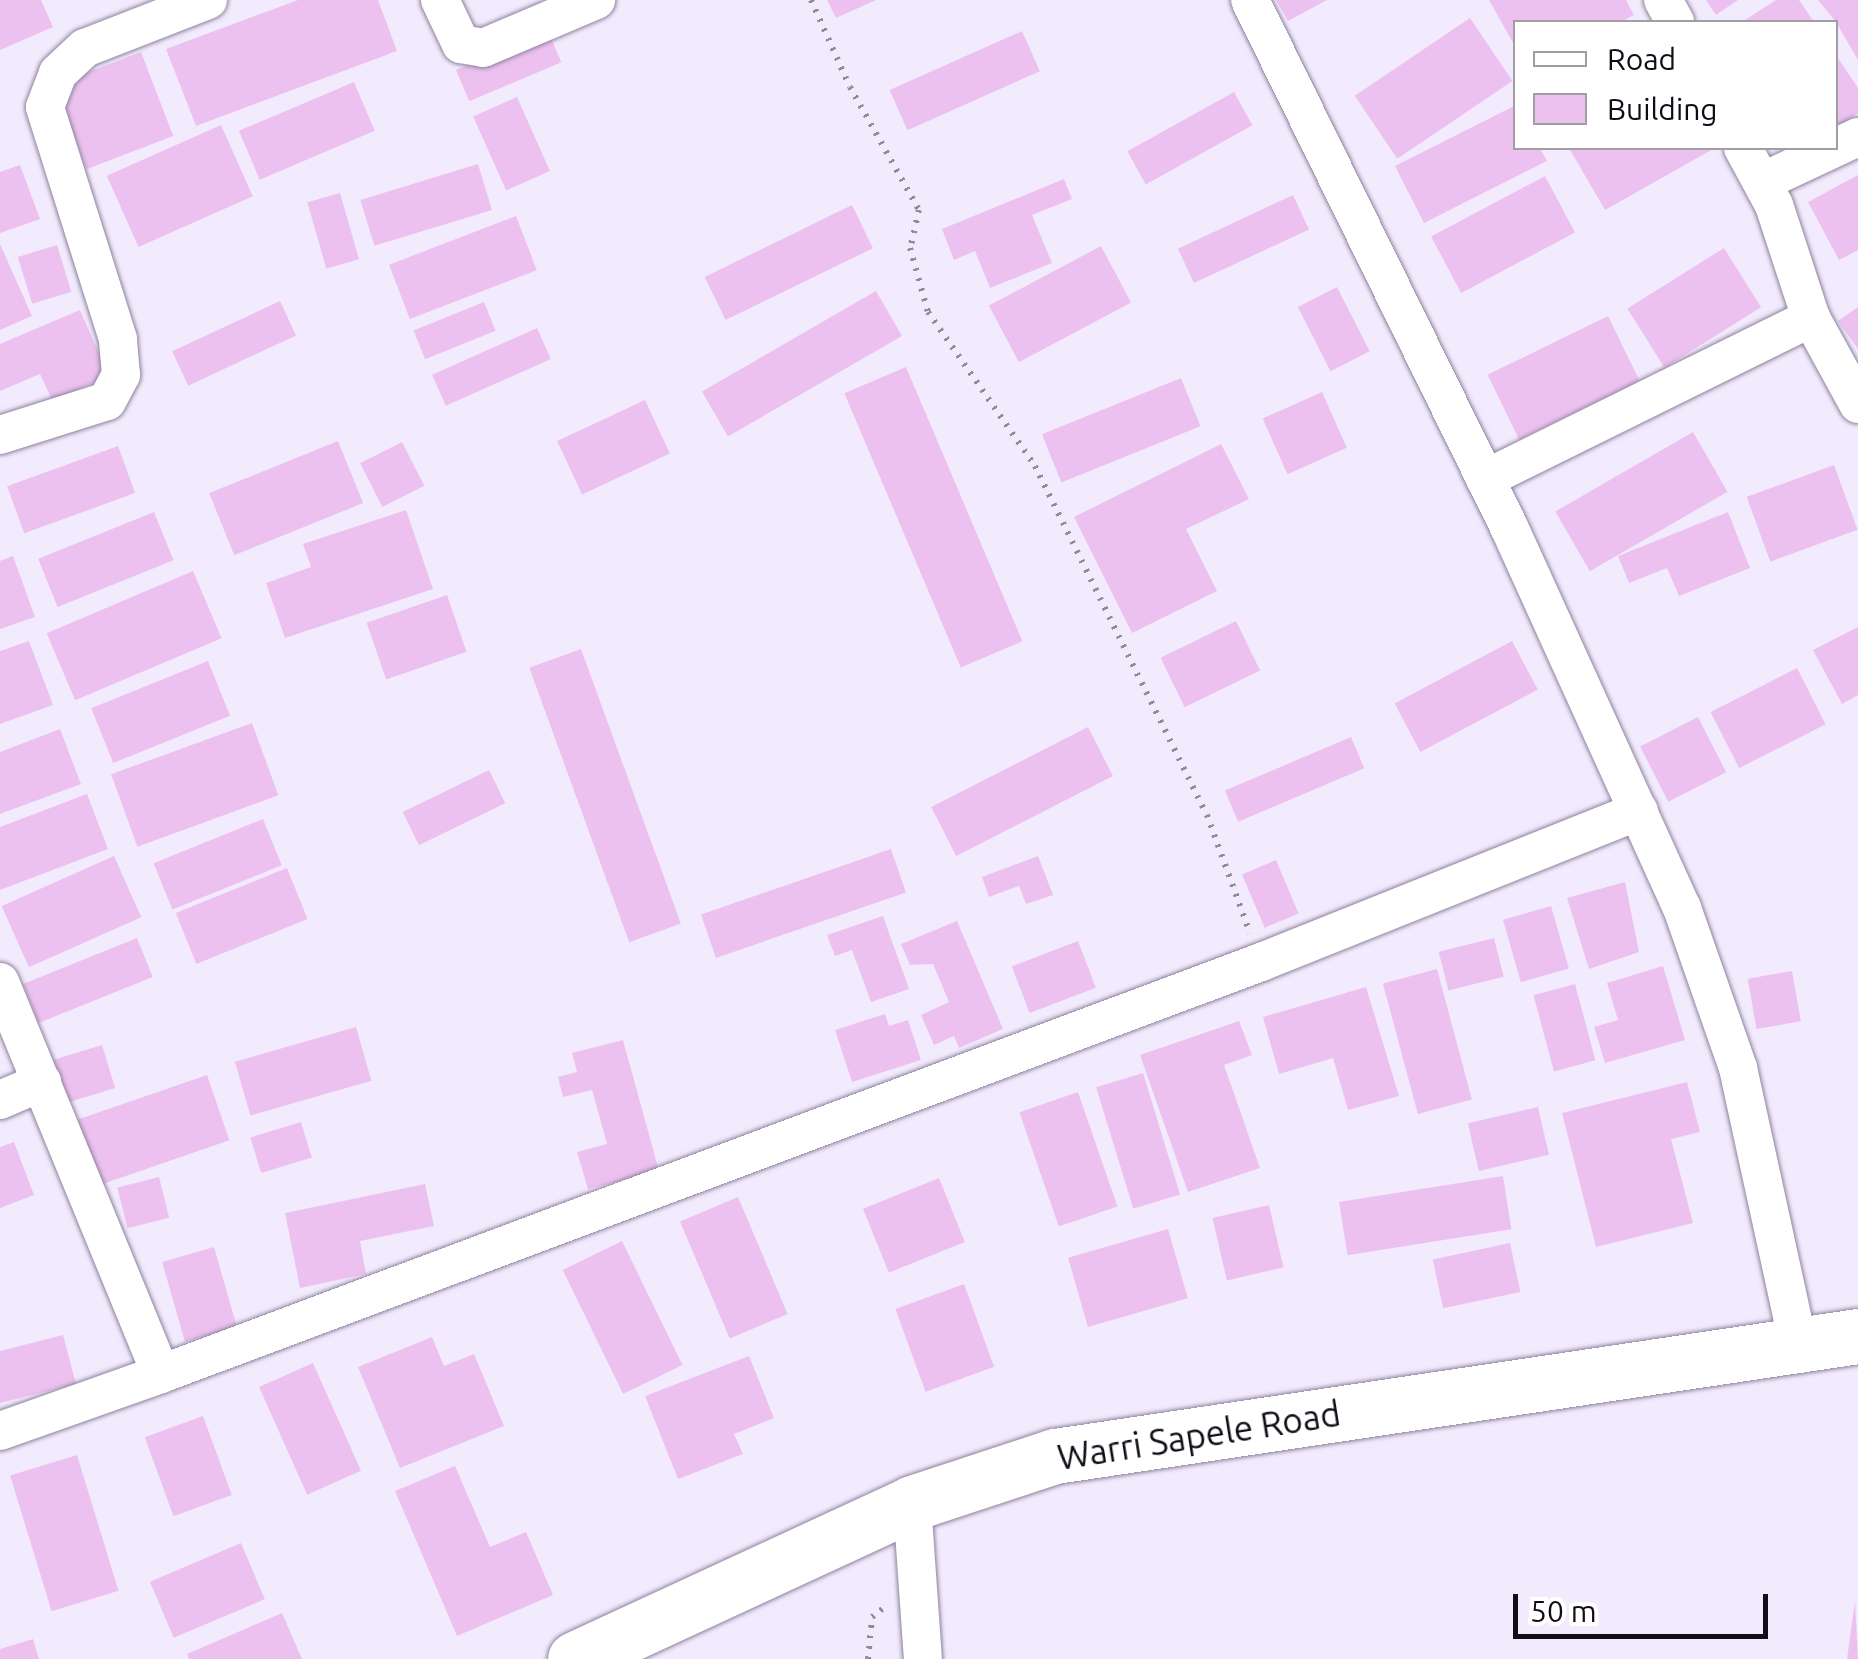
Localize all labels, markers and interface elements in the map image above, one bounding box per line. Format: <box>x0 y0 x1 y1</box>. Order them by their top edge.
legend <box>1513 20 1838 150</box>
text: Road <box>1607 42 1676 76</box>
text: Building <box>1607 92 1718 126</box>
street label: Warri Sapele Road <box>1054 1392 1344 1478</box>
scale bar <box>1518 1574 1773 1636</box>
text: 50 m <box>1530 1594 1597 1628</box>

